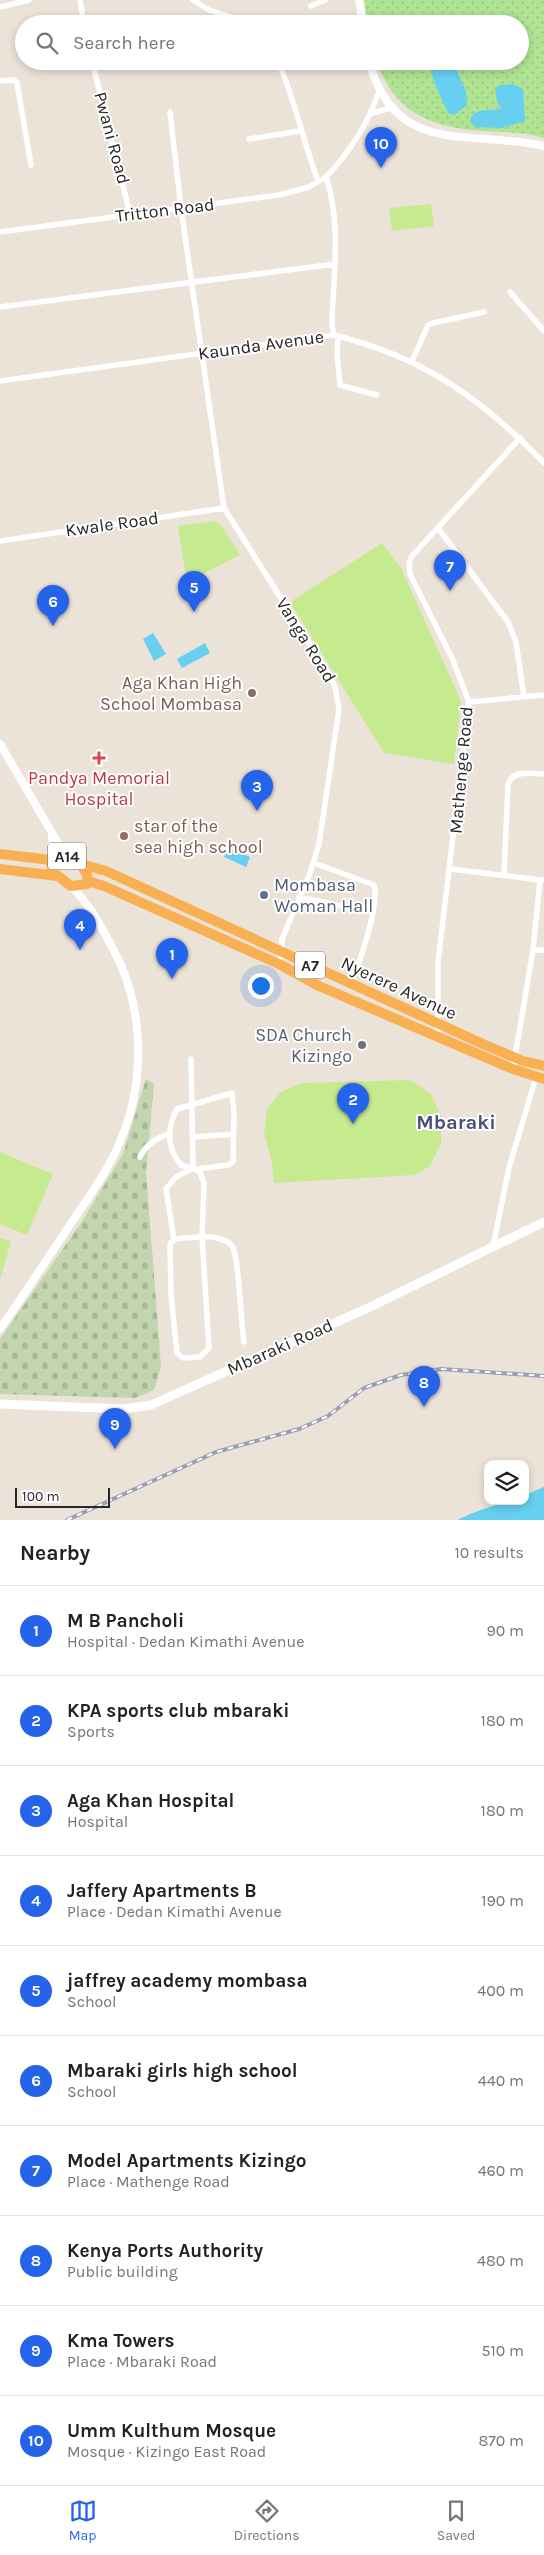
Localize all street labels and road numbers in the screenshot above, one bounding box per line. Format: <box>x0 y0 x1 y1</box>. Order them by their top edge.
street label: Pwani Road <box>89 89 135 187</box>
street label: Tritton Road <box>114 193 216 227</box>
street label: Kaunda Avenue <box>197 325 325 365</box>
street label: Kwale Road <box>64 507 160 541</box>
street label: Vanga Road <box>271 593 341 687</box>
street label: Mathenge Road <box>444 705 478 835</box>
road number: A14 <box>48 842 86 869</box>
road number: A7 <box>295 952 325 978</box>
street label: Nyerere Avenue <box>338 952 460 1024</box>
street label: Mbaraki Road <box>224 1314 336 1380</box>

